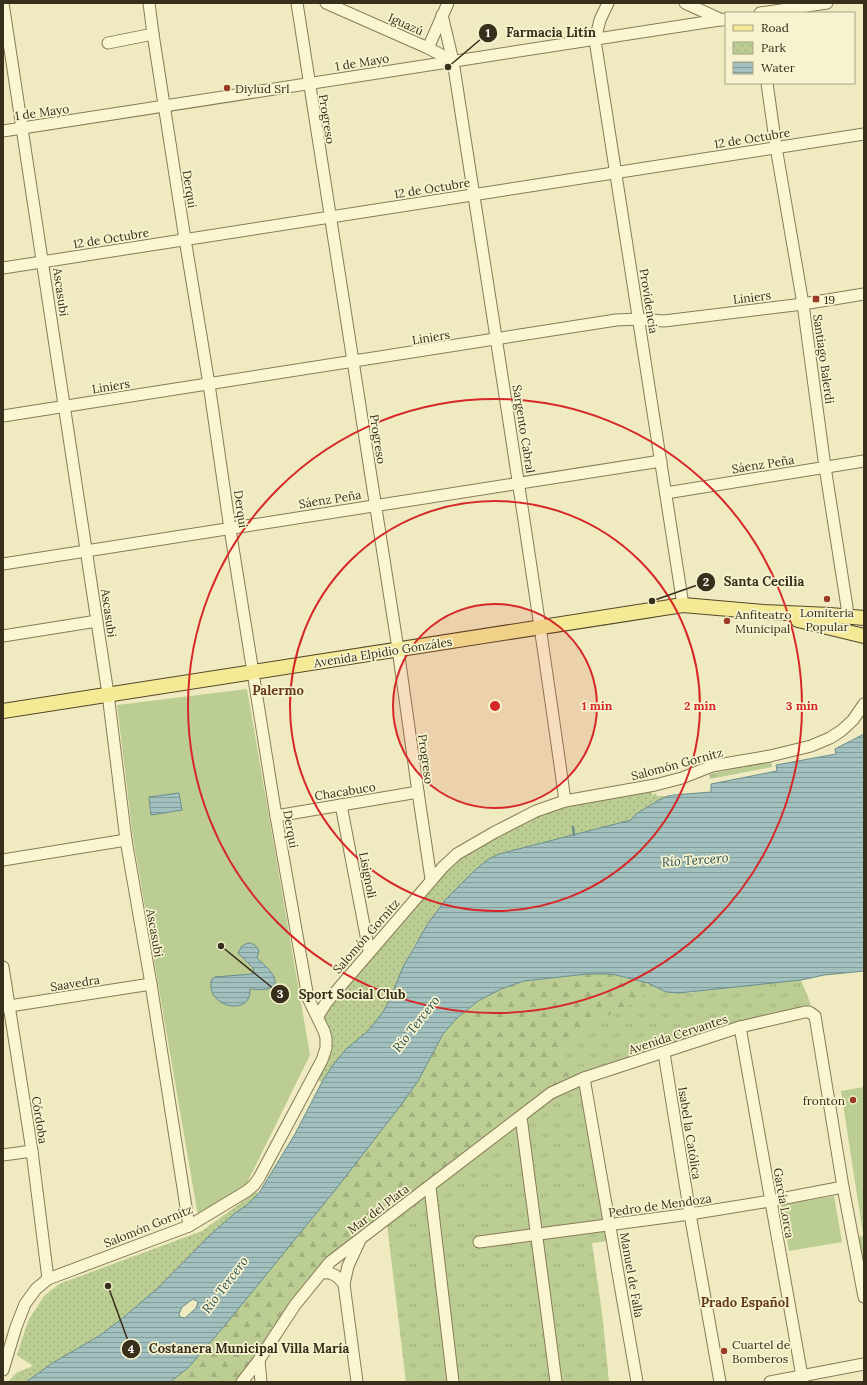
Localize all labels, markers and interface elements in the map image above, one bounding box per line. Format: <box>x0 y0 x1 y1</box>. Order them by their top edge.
street label: Iguazú <box>386 10 426 38</box>
legend <box>725 12 855 84</box>
callout: Farmacia Litín <box>478 20 604 45</box>
text: Road <box>761 20 789 35</box>
text: Farmacia Litín <box>506 24 597 41</box>
text: 1 <box>486 25 491 40</box>
text: Park <box>761 40 787 55</box>
street label: 1 de Mayo <box>334 50 390 74</box>
text: Water <box>761 60 796 75</box>
place label: Diylud Srl <box>235 81 289 96</box>
marker: Diylud Srl <box>222 83 232 93</box>
street label: Progreso <box>316 93 338 145</box>
street label: 1 de Mayo <box>14 101 70 123</box>
street label: 12 de Octubre <box>713 124 792 151</box>
street label: Derqui <box>180 169 200 209</box>
street label: 12 de Octubre <box>393 174 472 201</box>
street label: 12 de Octubre <box>72 224 151 251</box>
street label: Ascasubi <box>50 266 72 317</box>
street label: Providencia <box>636 267 662 335</box>
street label: Liniers <box>732 287 772 307</box>
place label: 19 <box>824 292 835 307</box>
marker: 19 <box>811 294 821 304</box>
street label: Santiago Balerdi <box>810 313 838 405</box>
street label: Liniers <box>411 327 451 347</box>
street label: Liniers <box>91 376 131 396</box>
street label: Sargento Cabral <box>510 384 538 474</box>
street label: Progreso <box>367 413 389 465</box>
street label: Sáenz Peña <box>731 452 795 476</box>
street label: Sáenz Peña <box>298 487 362 511</box>
street label: Derqui <box>231 489 251 529</box>
callout: Santa Cecilia <box>696 569 812 594</box>
text: Santa Cecilia <box>724 573 804 590</box>
text: 2 <box>703 574 709 589</box>
street label: Ascasubi <box>98 587 120 638</box>
marker: Lomiteria Popular <box>822 594 832 604</box>
place label: Lomiteria Popular <box>800 605 854 634</box>
place label: Anfiteatro Municipal <box>734 607 791 636</box>
marker: Anfiteatro Municipal <box>722 616 732 626</box>
street label: Avenida Elpidio Gonzáles <box>312 634 454 671</box>
district label: Palermo <box>252 682 304 699</box>
text: 1 min <box>582 698 613 713</box>
text: 2 min <box>684 698 716 713</box>
text: 3 min <box>786 698 819 713</box>
centre of rings <box>488 699 502 713</box>
street label: Progreso <box>415 733 437 785</box>
street label: Salomón Gornitz <box>629 745 725 783</box>
street label: Chacabuco <box>313 779 377 803</box>
street label: Derqui <box>280 809 302 849</box>
water label: Río Tercero <box>661 849 729 871</box>
street label: Lisignoli <box>356 851 380 899</box>
street label: Salomón Gornitz <box>329 895 403 977</box>
street label: Ascasubi <box>143 907 167 958</box>
street label: Saavedra <box>49 972 101 994</box>
callout: Sport Social Club <box>270 982 413 1007</box>
text: 3 <box>277 986 284 1001</box>
text: Sport Social Club <box>299 986 406 1003</box>
water label: Río Tercero <box>389 992 443 1056</box>
street label: Avenida Cervantes <box>626 1011 730 1057</box>
street label: Isabel la Católica <box>675 1086 705 1180</box>
place label: fronton <box>803 1093 845 1108</box>
street label: Córdoba <box>29 1095 51 1145</box>
marker: fronton <box>848 1095 858 1105</box>
street label: García Lorca <box>770 1167 798 1239</box>
street label: Mar del Plata <box>344 1181 412 1237</box>
street label: Pedro de Mendoza <box>607 1190 713 1220</box>
street label: Salomón Gornitz <box>101 1201 195 1251</box>
street label: Manuel de Falla <box>617 1231 647 1319</box>
water label: Río Tercero <box>198 1253 252 1317</box>
district label: Prado Español <box>701 1294 789 1311</box>
callout: Costanera Municipal Villa María <box>121 1336 357 1361</box>
place label: Cuartel de Bomberos <box>732 1337 791 1366</box>
text: Costanera Municipal Villa María <box>149 1340 349 1357</box>
text: 4 <box>128 1341 135 1356</box>
marker: Cuartel de Bomberos <box>719 1346 729 1356</box>

